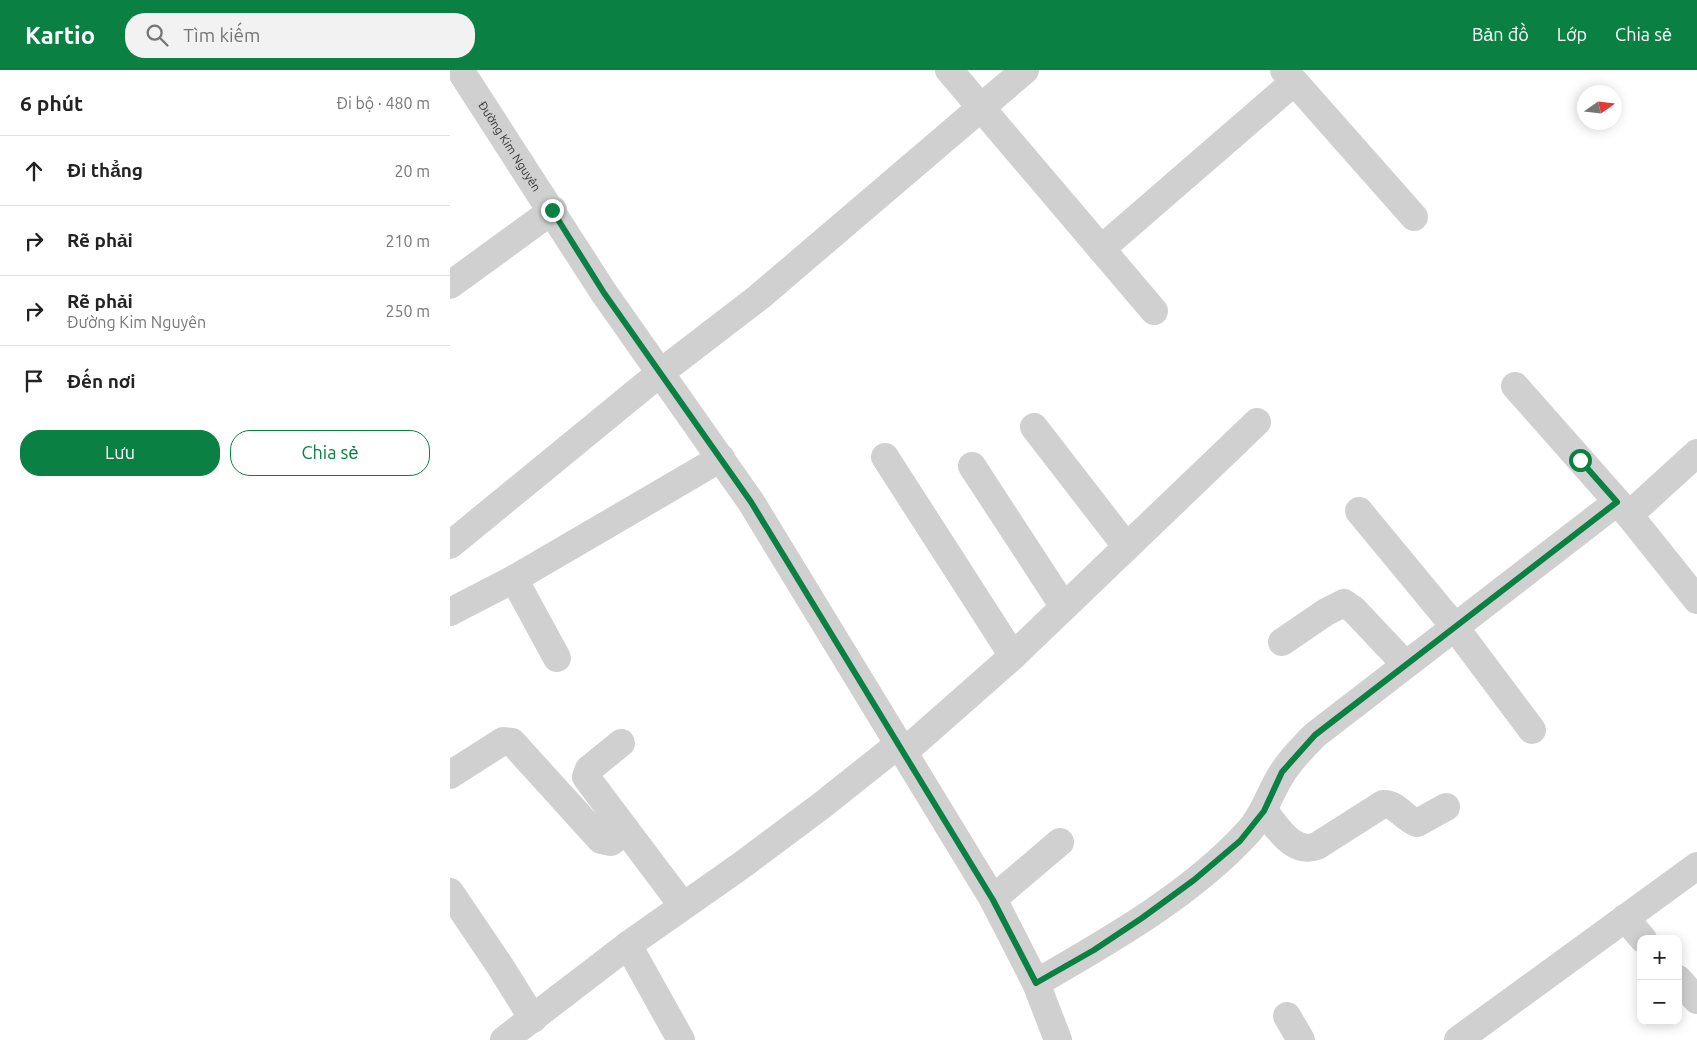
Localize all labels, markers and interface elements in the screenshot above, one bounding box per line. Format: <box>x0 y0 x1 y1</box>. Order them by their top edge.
search box <box>125 13 475 58</box>
icon: search <box>143 21 171 49</box>
text: Kartio <box>25 22 95 49</box>
text: Tìm kiếm <box>183 24 261 46</box>
text: Bản đồ <box>1472 24 1529 44</box>
text: Lớp <box>1557 24 1587 44</box>
text: Chia sẻ <box>1615 24 1672 44</box>
north arrow <box>1577 85 1622 130</box>
text: 6 phút <box>20 91 83 115</box>
text: Đi bộ · 480 m <box>336 94 430 112</box>
street label: Đường Kim Nguyên <box>476 99 544 194</box>
icon: ahead <box>20 157 48 185</box>
text: Đi thẳng <box>67 159 143 181</box>
text: 20 m <box>394 162 430 180</box>
route end <box>541 199 564 222</box>
icon: right <box>20 227 48 255</box>
text: Rẽ phải <box>67 229 133 251</box>
text: 210 m <box>385 232 430 250</box>
text: Rẽ phải <box>67 290 133 312</box>
icon: right <box>20 297 48 325</box>
text: 250 m <box>385 302 430 320</box>
text: Đường Kim Nguyên <box>67 313 206 331</box>
icon: arrive <box>20 367 48 395</box>
text: Đến nơi <box>67 370 136 392</box>
button: Lưu <box>20 430 220 476</box>
button: Chia sẻ <box>230 430 430 476</box>
route start <box>1569 449 1592 472</box>
map controls <box>1637 935 1682 1025</box>
button: + <box>1637 935 1682 980</box>
button: − <box>1637 980 1682 1025</box>

